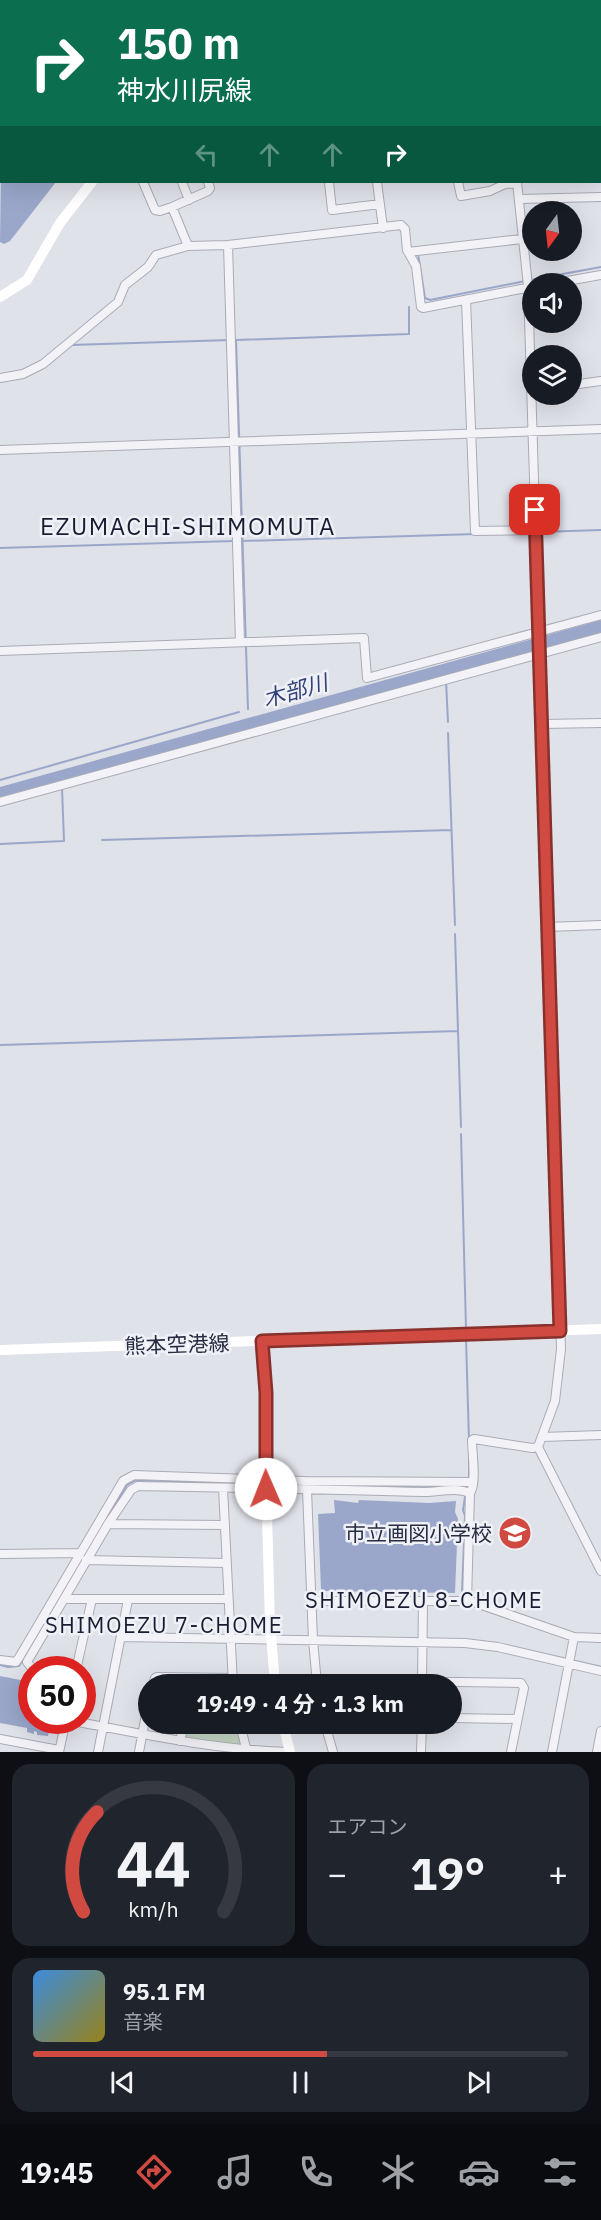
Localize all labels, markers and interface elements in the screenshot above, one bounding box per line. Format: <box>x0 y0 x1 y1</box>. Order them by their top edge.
text: 150 m <box>117 16 240 71</box>
icon: right <box>18 24 96 102</box>
text: 神水川尻線 <box>117 72 252 107</box>
icon: left <box>190 138 223 171</box>
icon: ahead <box>253 138 286 171</box>
icon: ahead <box>316 138 349 171</box>
icon: right <box>379 138 412 171</box>
north arrow <box>522 201 582 261</box>
map controls <box>522 201 582 405</box>
button: sound <box>522 273 582 333</box>
button: layers <box>522 345 582 405</box>
pin <box>509 484 560 535</box>
icon: arrive <box>518 493 551 526</box>
district label: EZUMACHI-SHIMOMUTA <box>40 510 336 542</box>
water label: 木部川 <box>259 666 333 713</box>
street label: 熊本空港線 <box>124 1328 230 1360</box>
position arrow <box>234 1457 298 1521</box>
school or university icon: 市立画図小学校 <box>497 1515 533 1551</box>
place label: 市立画図小学校 <box>345 1519 492 1547</box>
district label: SHIMOEZU 8-CHOME <box>305 1585 543 1614</box>
district label: SHIMOEZU 7-CHOME <box>45 1610 283 1639</box>
speed limit sign: 50 <box>18 1656 96 1734</box>
text: 19:49 · 4 分 · 1.3 km <box>196 1689 404 1718</box>
text: エアコン <box>328 1813 408 1840</box>
text: 44 <box>116 1822 191 1903</box>
text: 19° <box>410 1844 485 1902</box>
text: − <box>328 1852 347 1895</box>
text: + <box>548 1852 568 1895</box>
text: km/h <box>128 1895 178 1923</box>
text: 95.1 FM <box>123 1977 206 2006</box>
text: 音楽 <box>123 2008 163 2035</box>
icon: previous <box>106 2066 139 2099</box>
icon: pause <box>284 2066 317 2099</box>
icon: next <box>462 2066 495 2099</box>
icon: directions <box>133 2151 175 2193</box>
icon: music <box>214 2151 256 2193</box>
icon: phone <box>295 2151 337 2193</box>
icon: climate <box>377 2151 419 2193</box>
icon: car <box>458 2151 500 2193</box>
icon: filters <box>539 2151 581 2193</box>
text: 19:45 <box>20 2155 93 2190</box>

